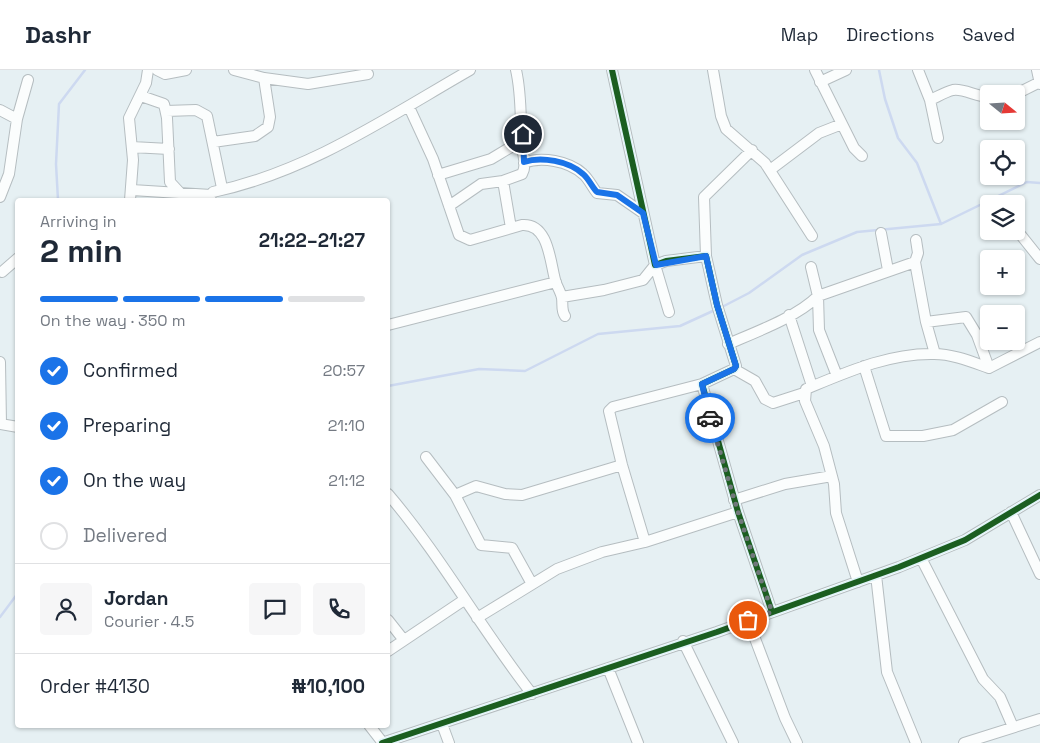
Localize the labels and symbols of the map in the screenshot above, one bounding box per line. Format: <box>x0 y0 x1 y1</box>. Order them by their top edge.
north arrow <box>980 85 1025 130</box>
pin <box>502 113 544 155</box>
courier <box>685 393 735 443</box>
pin <box>727 599 769 641</box>

